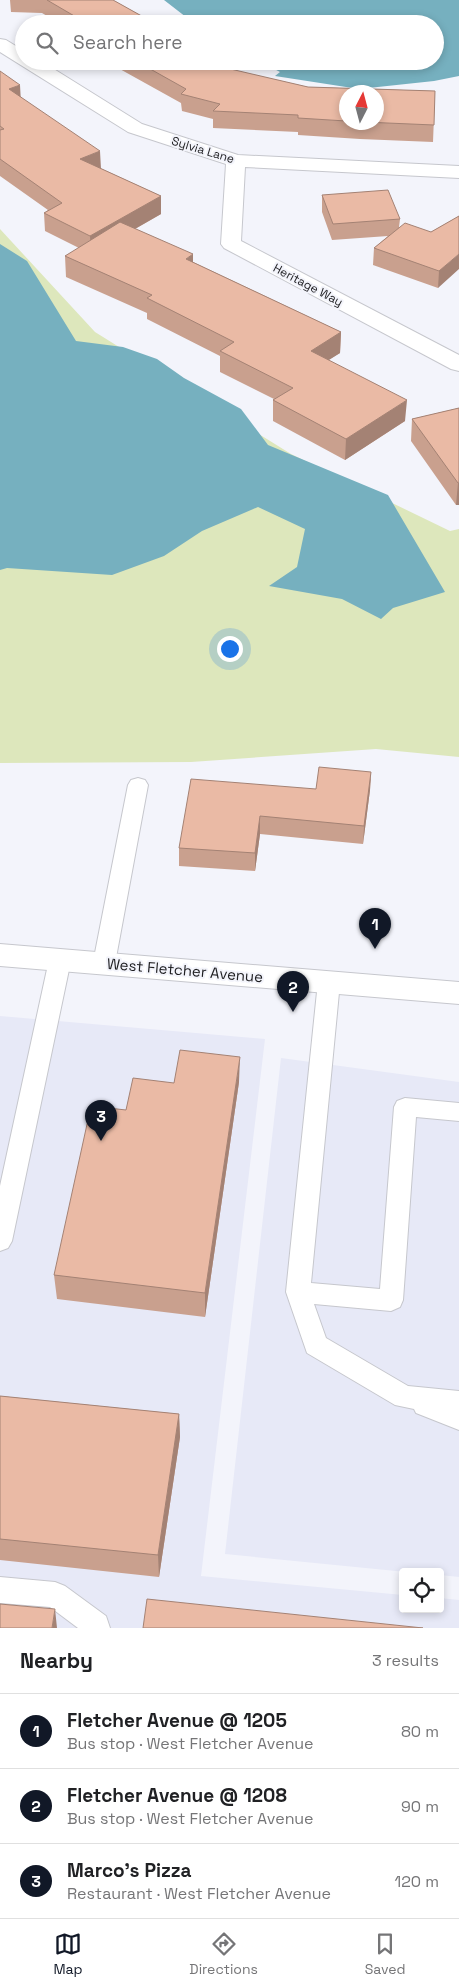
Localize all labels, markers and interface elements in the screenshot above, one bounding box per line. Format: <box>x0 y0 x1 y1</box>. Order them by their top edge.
search box <box>15 15 444 70</box>
icon: search <box>33 29 61 57</box>
text: Search here <box>73 30 183 55</box>
north arrow <box>339 85 384 130</box>
street label: Sylvia Lane <box>170 133 236 167</box>
street label: Heritage Way <box>270 260 346 310</box>
your location <box>217 636 243 662</box>
pin: 1 <box>359 908 391 949</box>
street label: West Fletcher Avenue <box>106 954 264 986</box>
pin: 2 <box>277 971 309 1012</box>
pin: 3 <box>85 1100 117 1141</box>
map controls <box>399 1568 444 1613</box>
button: locate <box>399 1568 444 1613</box>
text: Nearby <box>20 1647 93 1674</box>
text: 3 results <box>372 1650 439 1671</box>
text: Fletcher Avenue @ 1205 <box>67 1708 287 1733</box>
text: 1 <box>32 1721 40 1742</box>
text: 80 m <box>401 1721 439 1742</box>
text: Bus stop · West Fletcher Avenue <box>67 1733 314 1754</box>
text: Fletcher Avenue @ 1208 <box>67 1783 287 1808</box>
text: 2 <box>31 1796 41 1817</box>
text: 90 m <box>401 1796 439 1817</box>
text: Bus stop · West Fletcher Avenue <box>67 1808 314 1829</box>
text: Marco's Pizza <box>67 1858 192 1883</box>
text: 3 <box>31 1871 41 1892</box>
text: 120 m <box>395 1871 439 1892</box>
text: Restaurant · West Fletcher Avenue <box>67 1883 331 1904</box>
tab: Map <box>53 1930 83 1978</box>
tab: Directions <box>189 1930 258 1978</box>
tab: Saved <box>365 1930 406 1978</box>

